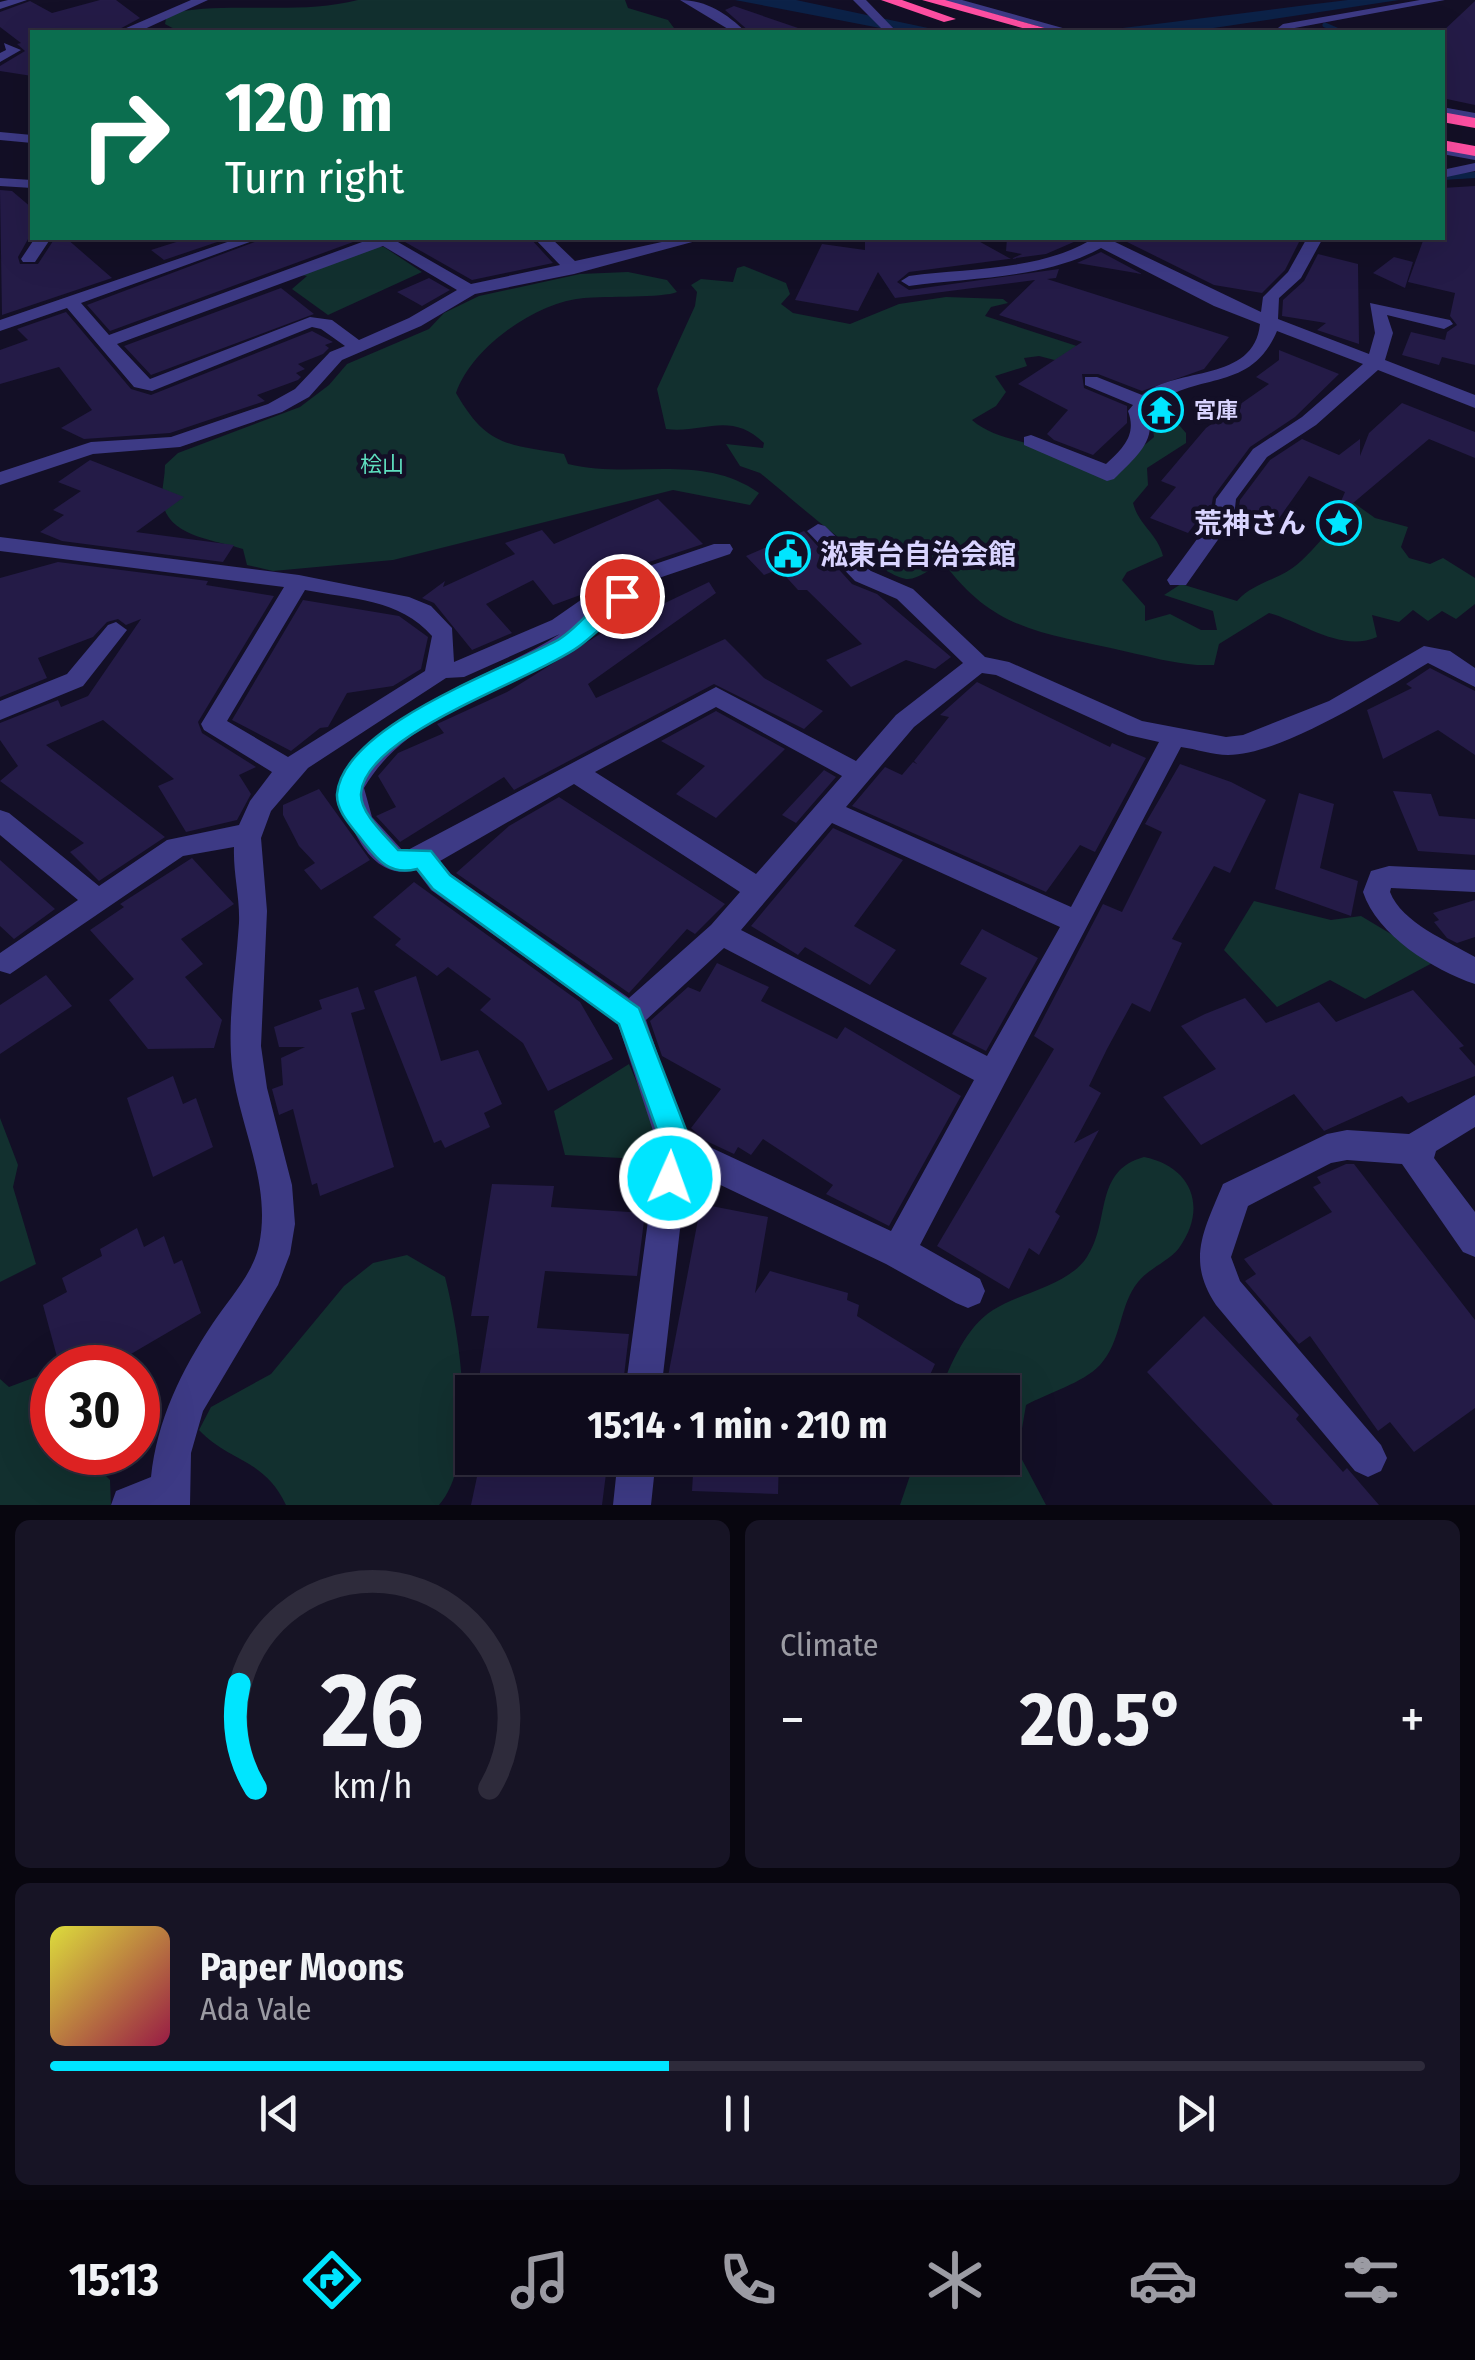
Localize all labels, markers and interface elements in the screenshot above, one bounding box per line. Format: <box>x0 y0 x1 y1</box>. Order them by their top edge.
text: 120 m <box>225 66 393 150</box>
icon: right <box>60 70 190 200</box>
text: Turn right <box>225 151 404 205</box>
temple icon: 宮庫 <box>1138 387 1184 433</box>
place label: 宮庫 <box>1194 397 1238 424</box>
park label: 桧山 <box>360 451 404 478</box>
place icon: 荒神さん <box>1316 500 1362 546</box>
place label: 荒神さん <box>1194 507 1306 540</box>
public building icon: 淞東台自治会館 <box>765 531 811 577</box>
place label: 淞東台自治会館 <box>820 538 1016 571</box>
pin <box>580 554 665 639</box>
icon: arrive <box>595 569 650 624</box>
position arrow <box>618 1126 722 1230</box>
speed limit sign: 30 <box>30 1345 160 1475</box>
text: 15:14 · 1 min · 210 m <box>587 1402 888 1448</box>
text: Climate <box>780 1626 879 1664</box>
text: 26 <box>320 1649 424 1774</box>
text: 20.5° <box>1020 1675 1185 1765</box>
text: − <box>780 1687 805 1753</box>
text: + <box>1400 1687 1425 1753</box>
text: km/h <box>333 1765 412 1807</box>
text: Paper Moons <box>200 1944 404 1990</box>
text: Ada Vale <box>200 1990 312 2028</box>
icon: previous <box>252 2086 307 2141</box>
icon: pause <box>710 2086 765 2141</box>
icon: next <box>1168 2086 1223 2141</box>
icon: directions <box>297 2245 367 2315</box>
icon: music <box>505 2245 575 2315</box>
icon: phone <box>713 2245 783 2315</box>
icon: climate <box>920 2245 990 2315</box>
icon: car <box>1128 2245 1198 2315</box>
icon: filters <box>1336 2245 1406 2315</box>
text: 15:13 <box>69 2253 159 2307</box>

